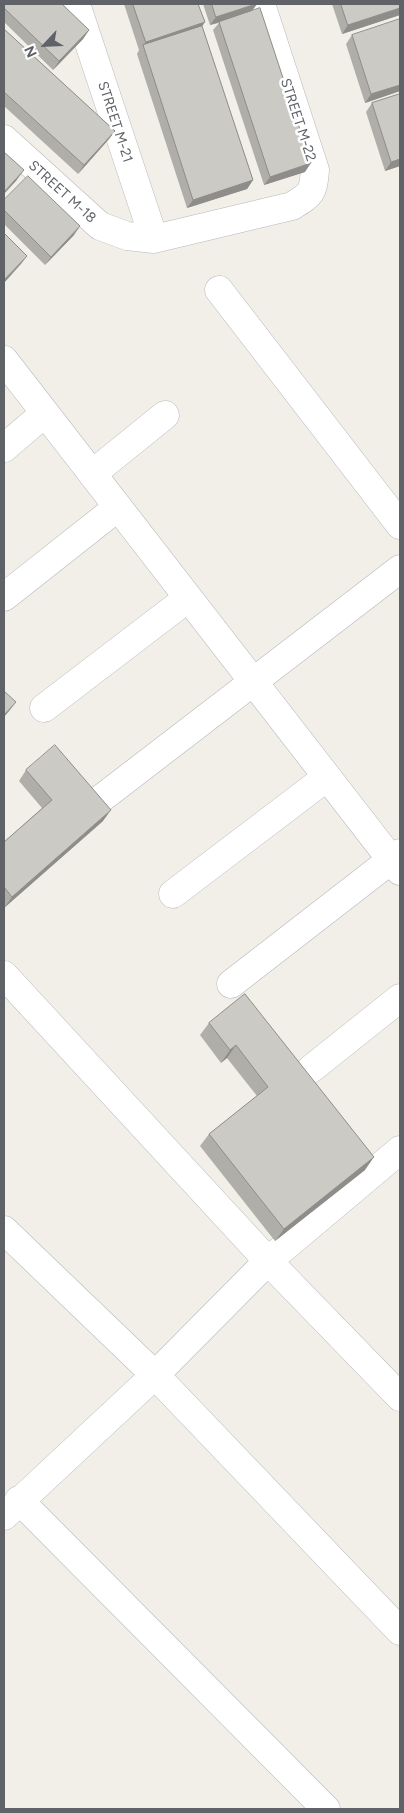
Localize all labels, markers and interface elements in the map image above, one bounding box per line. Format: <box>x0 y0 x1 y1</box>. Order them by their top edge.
north arrow <box>20 20 70 70</box>
text: N <box>21 43 41 60</box>
street label: STREET M-22 <box>277 76 319 164</box>
street label: STREET M-21 <box>94 79 136 165</box>
street label: STREET M-18 <box>25 157 99 227</box>

